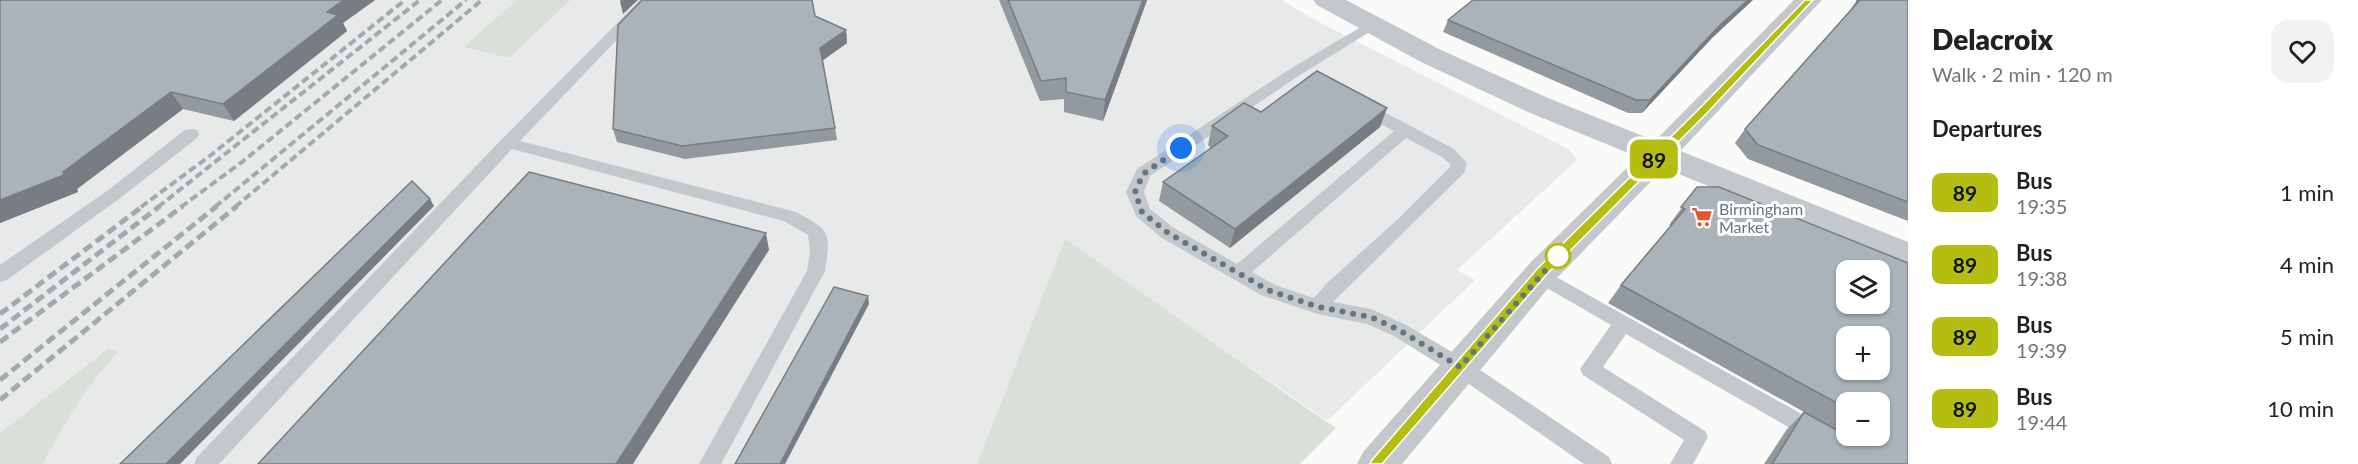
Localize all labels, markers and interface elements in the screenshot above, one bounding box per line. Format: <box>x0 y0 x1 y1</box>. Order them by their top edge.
button: heart <box>2271 20 2334 83</box>
text: Delacroix <box>1932 22 2053 56</box>
text: Walk · 2 min · 120 m <box>1932 62 2113 86</box>
text: Departures <box>1932 115 2042 142</box>
your location <box>1166 133 1196 163</box>
line badge: 89 <box>1627 140 1681 178</box>
text: 89 <box>1642 147 1666 172</box>
text: Bus <box>2016 167 2052 194</box>
text: 1 min <box>2280 179 2334 206</box>
text: 89 <box>1953 180 1977 205</box>
text: 19:35 <box>2016 194 2067 218</box>
place label: Birmingham Market <box>1719 199 1803 236</box>
supermarket icon: Birmingham Market <box>1690 205 1714 229</box>
text: Bus <box>2016 239 2052 266</box>
unlabelled marker <box>1545 243 1571 269</box>
text: 4 min <box>2280 251 2334 278</box>
text: 89 <box>1953 252 1977 277</box>
map controls <box>1836 260 1890 446</box>
button: layers <box>1836 260 1890 314</box>
text: 19:38 <box>2016 266 2067 290</box>
text: Bus <box>2016 311 2052 338</box>
text: 5 min <box>2280 323 2334 350</box>
text: 89 <box>1953 324 1977 349</box>
button: + <box>1836 326 1890 380</box>
text: 19:39 <box>2016 338 2067 362</box>
text: Bus <box>2016 383 2052 410</box>
button: − <box>1836 392 1890 446</box>
text: 10 min <box>2267 395 2334 422</box>
text: 89 <box>1953 396 1977 421</box>
text: 19:44 <box>2016 410 2067 434</box>

